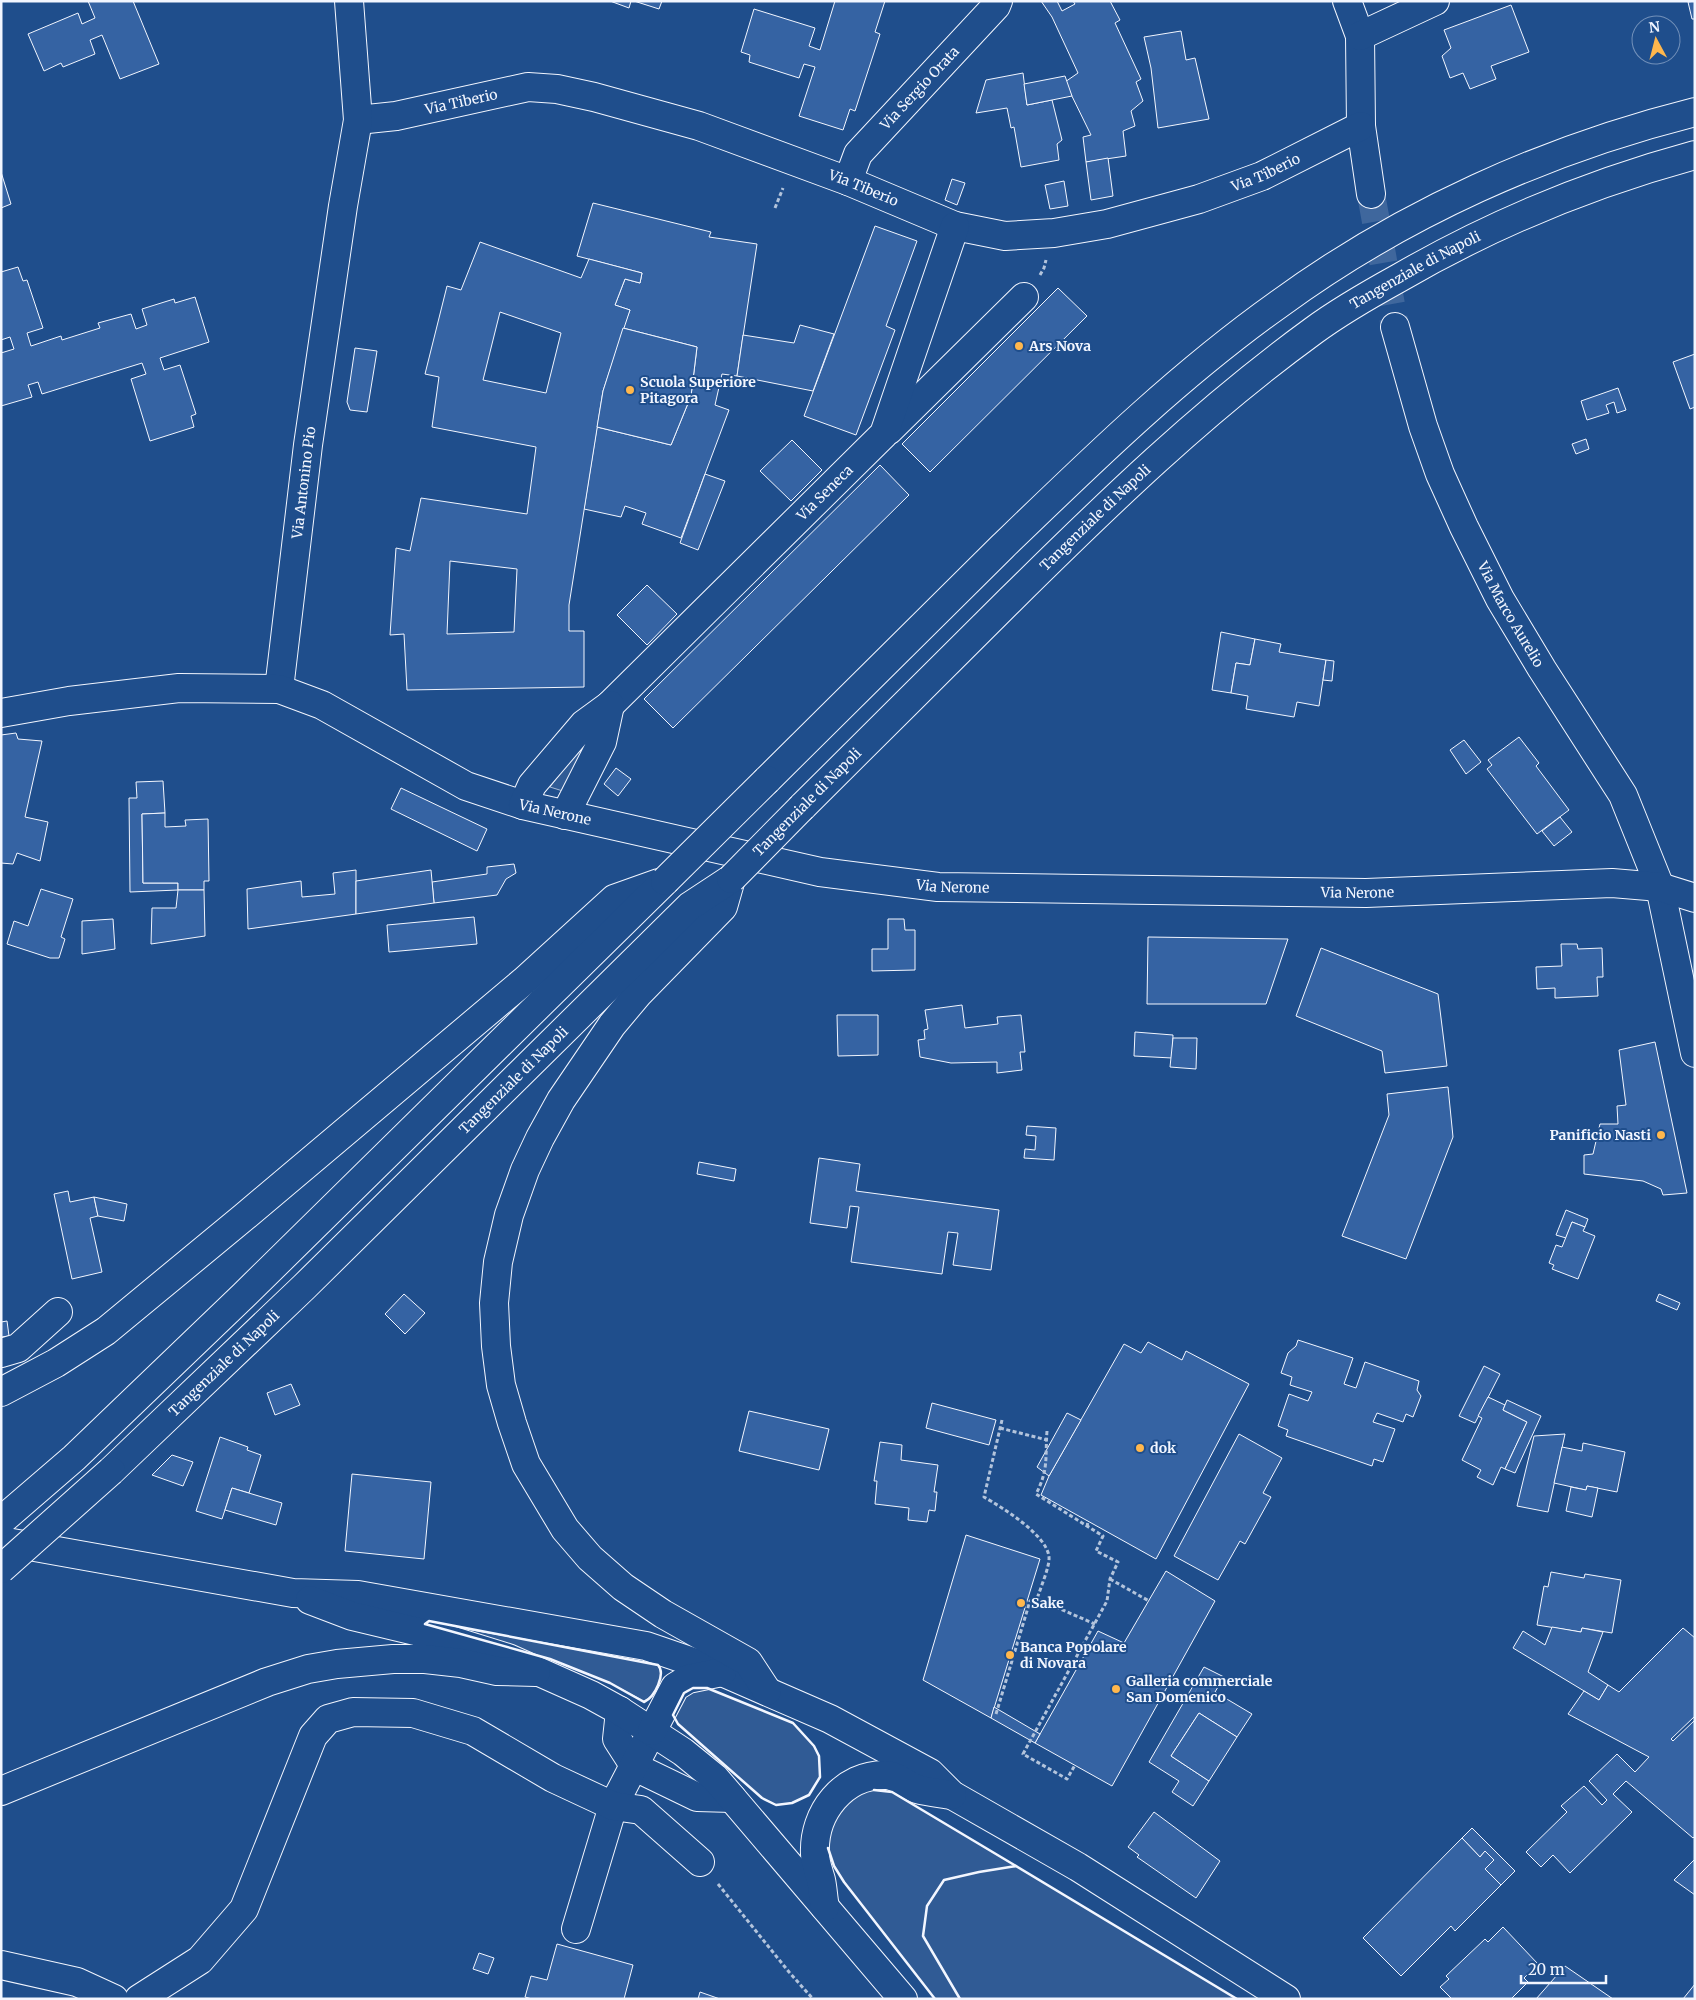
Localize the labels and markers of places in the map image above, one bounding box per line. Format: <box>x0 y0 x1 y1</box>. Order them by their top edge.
place label: Ars Nova <box>1028 337 1091 355</box>
marker: Ars Nova <box>1013 340 1025 352</box>
place label: Scuola Superiore Pitagora <box>640 373 756 407</box>
marker: Scuola Superiore Pitagora <box>624 384 636 396</box>
place label: Panificio Nasti <box>1550 1126 1651 1144</box>
marker: Panificio Nasti <box>1655 1129 1667 1141</box>
place label: dok <box>1150 1439 1177 1457</box>
marker: dok <box>1134 1442 1146 1454</box>
place label: Sake <box>1031 1594 1064 1612</box>
marker: Sake <box>1015 1597 1027 1609</box>
place label: Banca Popolare di Novara <box>1020 1638 1127 1672</box>
marker: Banca Popolare di Novara <box>1004 1649 1016 1661</box>
place label: Galleria commerciale San Domenico <box>1126 1672 1273 1706</box>
marker: Galleria commerciale San Domenico <box>1110 1683 1122 1695</box>

